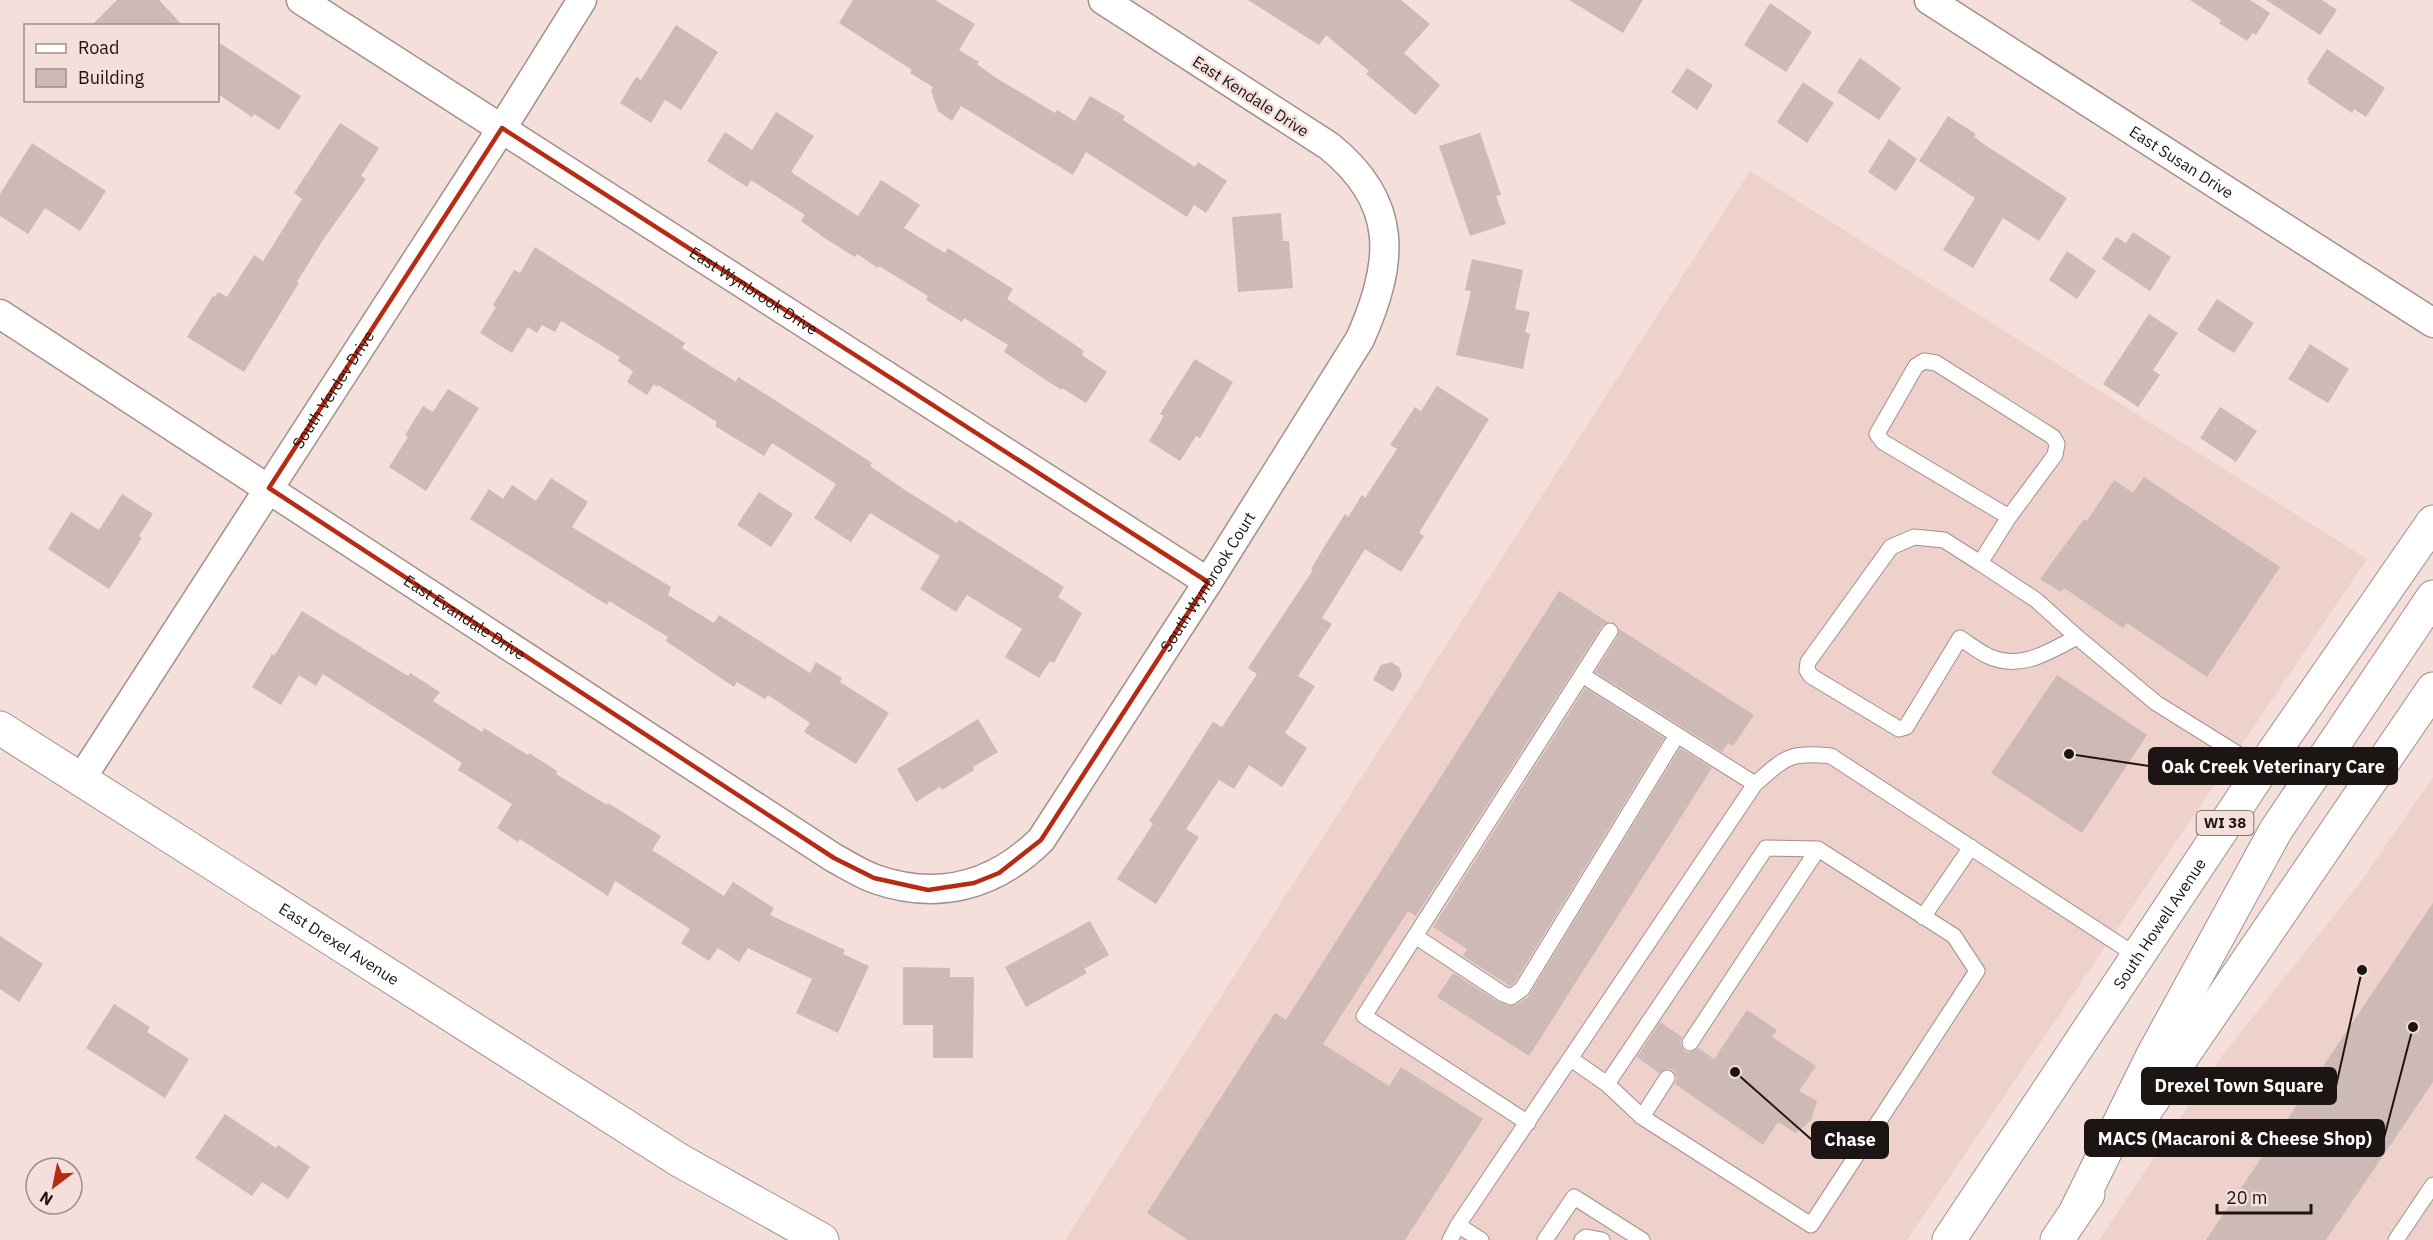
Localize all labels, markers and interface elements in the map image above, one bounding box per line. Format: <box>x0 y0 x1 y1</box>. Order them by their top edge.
legend <box>24 24 219 102</box>
text: Road <box>78 36 119 59</box>
street label: East Kendale Drive <box>1189 51 1313 141</box>
text: Building <box>78 66 145 89</box>
street label: East Susan Drive <box>2126 121 2238 203</box>
street label: East Wynbrook Drive <box>686 242 822 339</box>
street label: South Verdev Drive <box>288 326 379 452</box>
street label: South Wynbrook Court <box>1156 508 1259 655</box>
street label: East Evandale Drive <box>400 570 530 664</box>
callout: Oak Creek Veterinary Care <box>2149 748 2397 784</box>
text: Oak Creek Veterinary Care <box>2161 755 2385 778</box>
road number: WI 38 <box>2196 811 2254 835</box>
street label: South Howell Avenue <box>2109 854 2210 993</box>
street label: East Drexel Avenue <box>275 898 403 989</box>
callout: Drexel Town Square <box>2142 1068 2336 1104</box>
text: Drexel Town Square <box>2154 1074 2324 1097</box>
callout: MACS (Macaroni & Cheese Shop) <box>2085 1120 2384 1156</box>
callout: Chase <box>1812 1122 1888 1158</box>
text: MACS (Macaroni & Cheese Shop) <box>2098 1127 2372 1150</box>
text: Chase <box>1824 1128 1876 1151</box>
north arrow <box>24 1156 84 1216</box>
scale bar <box>2217 1177 2312 1215</box>
text: 20 m <box>2226 1186 2268 1209</box>
text: N <box>36 1187 56 1210</box>

